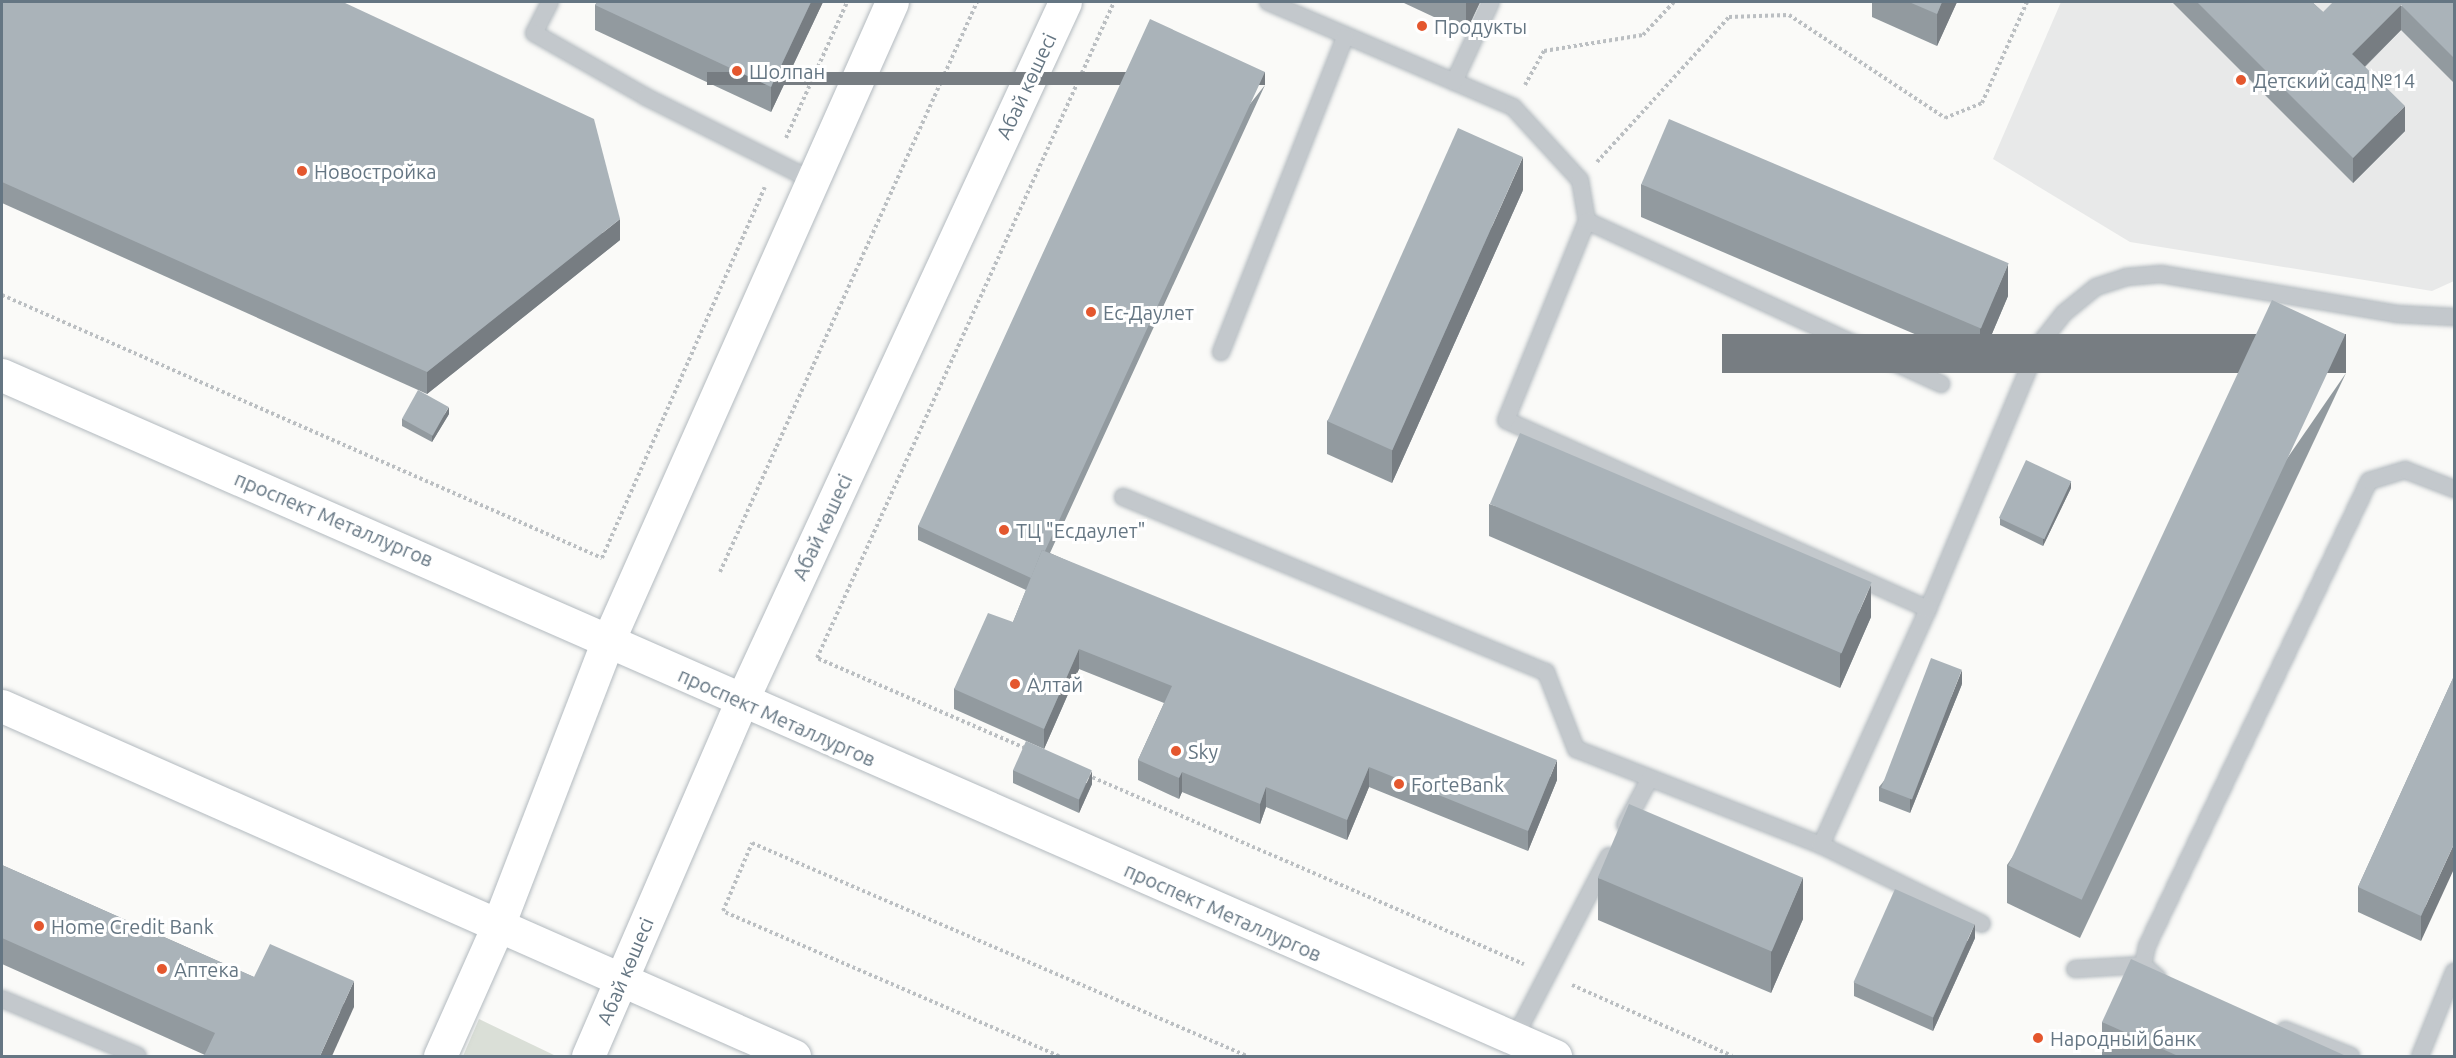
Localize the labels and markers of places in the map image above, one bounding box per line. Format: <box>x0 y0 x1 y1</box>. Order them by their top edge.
place label: Продукты <box>1434 14 1527 38</box>
marker: Продукты <box>1415 19 1429 33</box>
place label: Шолпан <box>749 59 825 83</box>
marker: Шолпан <box>730 64 744 78</box>
place label: Детский сад №14 <box>2253 68 2415 92</box>
marker: Детский сад №14 <box>2234 73 2248 87</box>
place label: Новостройка <box>314 159 437 183</box>
marker: Новостройка <box>295 164 309 178</box>
place label: Ес-Даулет <box>1103 300 1194 324</box>
marker: Ес-Даулет <box>1084 305 1098 319</box>
place label: ТЦ "Есдаулет" <box>1016 518 1146 542</box>
marker: ТЦ "Есдаулет" <box>997 523 1011 537</box>
place label: Алтай <box>1027 672 1083 696</box>
marker: Алтай <box>1008 677 1022 691</box>
place label: Sky <box>1188 739 1218 763</box>
marker: Sky <box>1169 744 1183 758</box>
place label: ForteBank <box>1411 772 1504 796</box>
marker: ForteBank <box>1392 777 1406 791</box>
place label: Home Credit Bank <box>51 914 214 938</box>
marker: Home Credit Bank <box>32 919 46 933</box>
place label: Аптека <box>174 957 239 981</box>
marker: Аптека <box>155 962 169 976</box>
place label: Народный банк <box>2050 1026 2196 1050</box>
marker: Народный банк <box>2031 1031 2045 1045</box>

